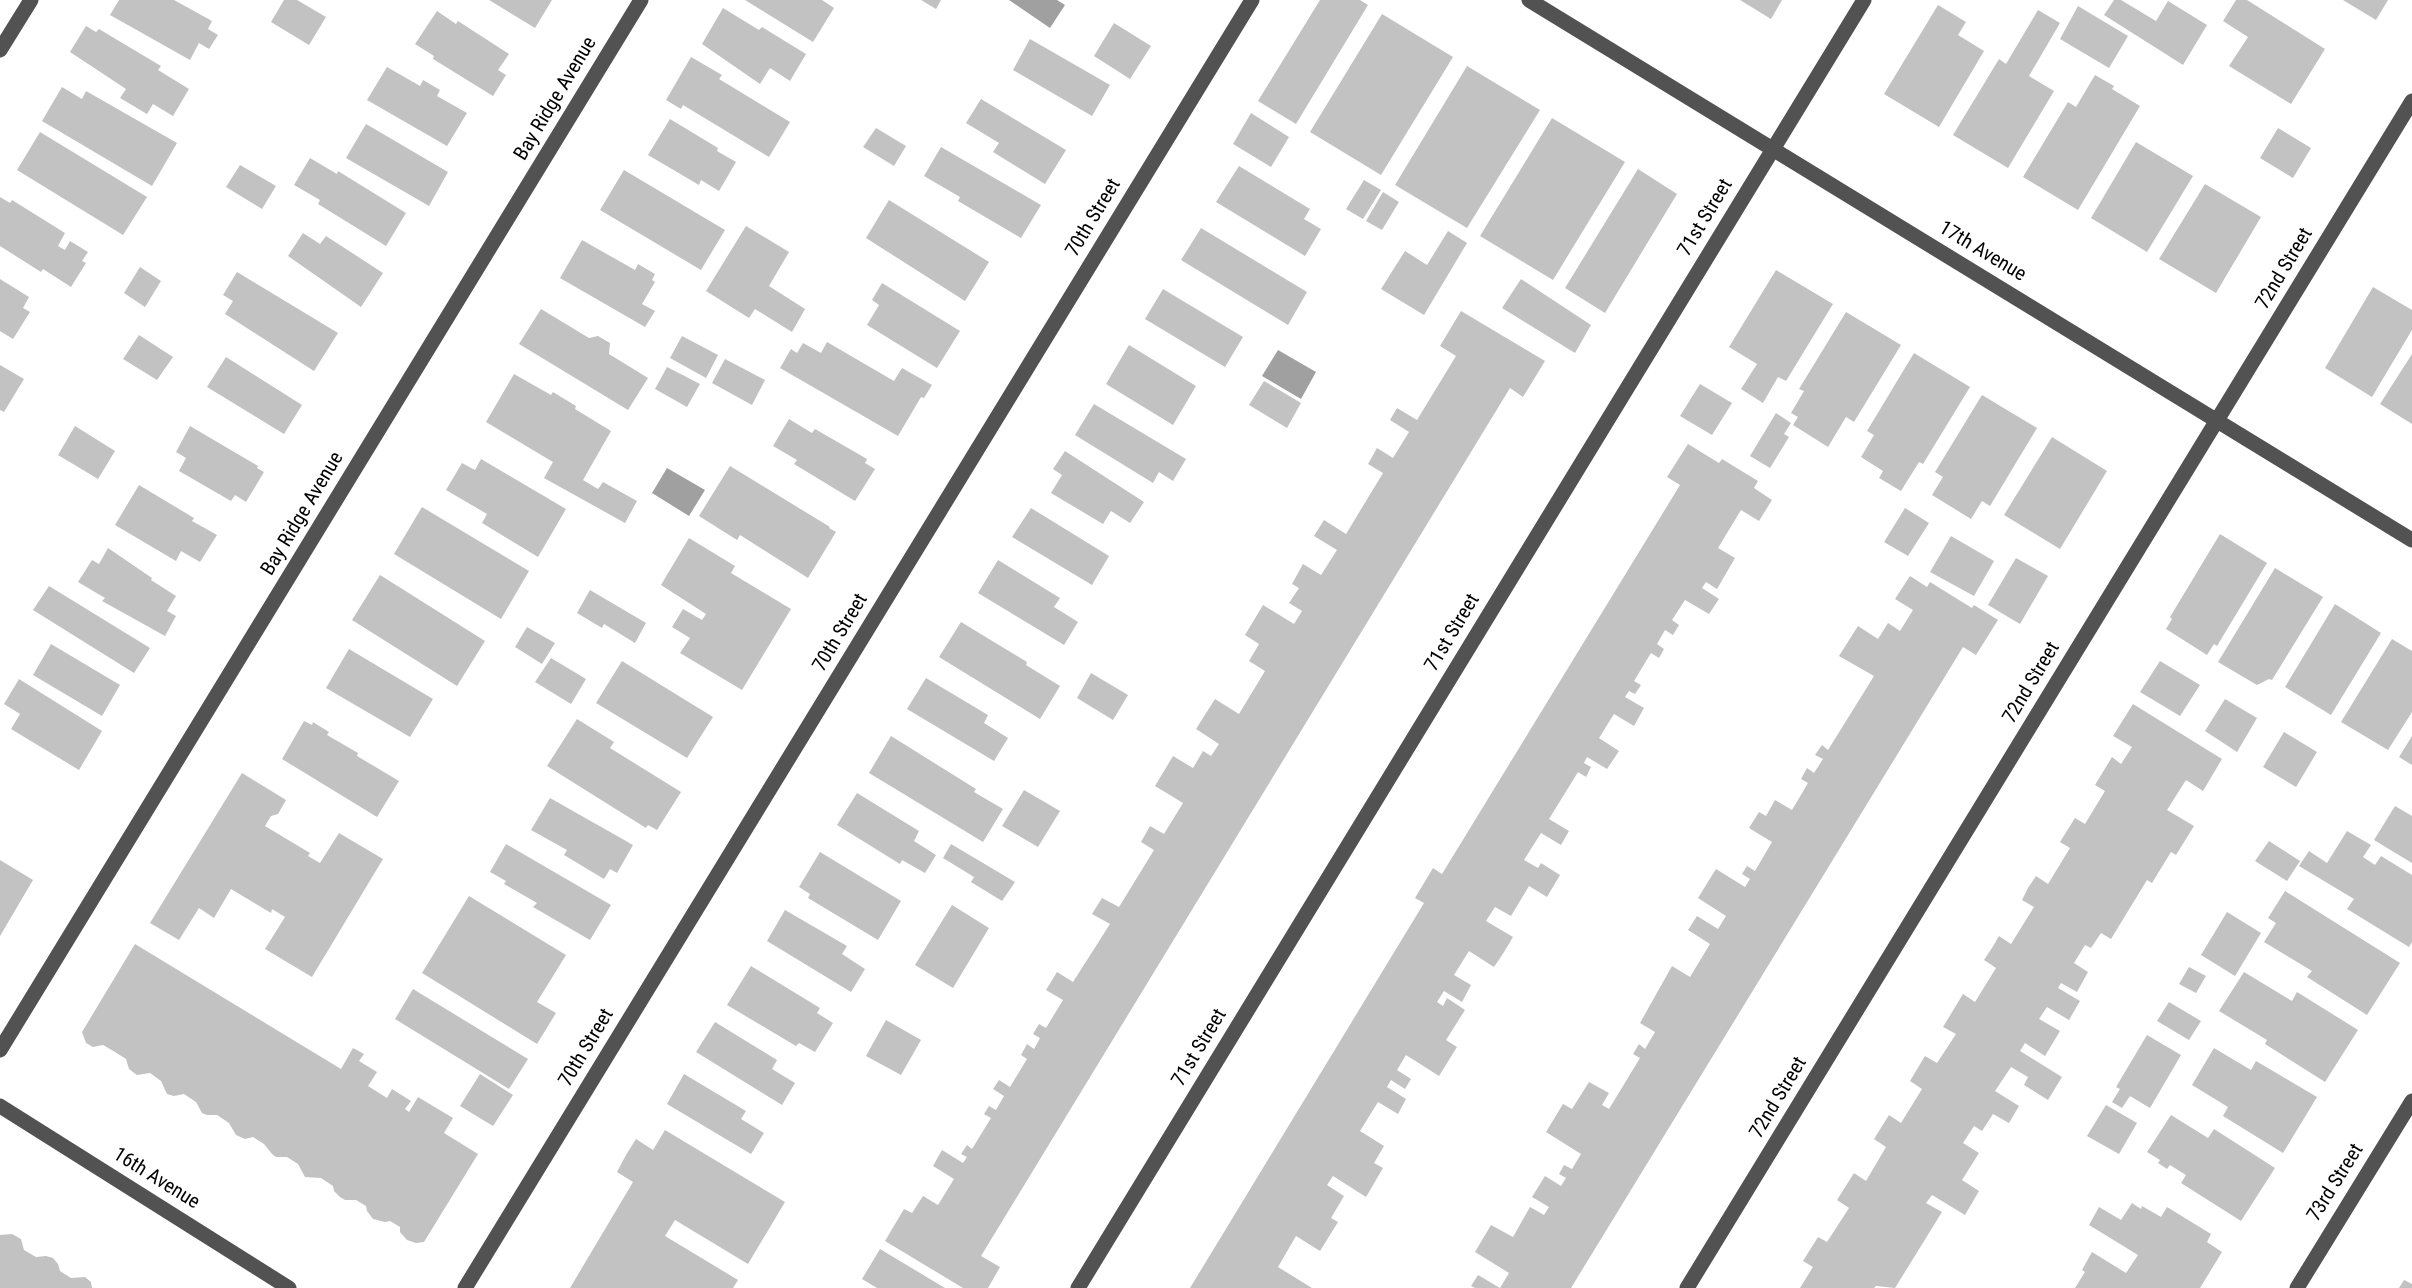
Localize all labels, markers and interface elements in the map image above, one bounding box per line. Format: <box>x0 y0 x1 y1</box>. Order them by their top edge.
street label: Bay Ridge Avenue <box>510 33 602 165</box>
street label: 70th Street <box>1061 175 1127 261</box>
street label: 71st Street <box>1674 175 1738 261</box>
street label: 17th Avenue <box>1934 217 2030 287</box>
street label: 72nd Street <box>2251 224 2319 314</box>
street label: Bay Ridge Avenue <box>257 448 349 580</box>
street label: 70th Street <box>808 590 874 676</box>
street label: 71st Street <box>1421 590 1485 676</box>
street label: 72nd Street <box>1998 638 2066 728</box>
street label: 70th Street <box>554 1005 620 1091</box>
street label: 71st Street <box>1168 1005 1232 1091</box>
street label: 72nd Street <box>1745 1053 1813 1143</box>
street label: 73rd Street <box>2303 1140 2369 1226</box>
street label: 16th Avenue <box>108 1143 204 1215</box>

